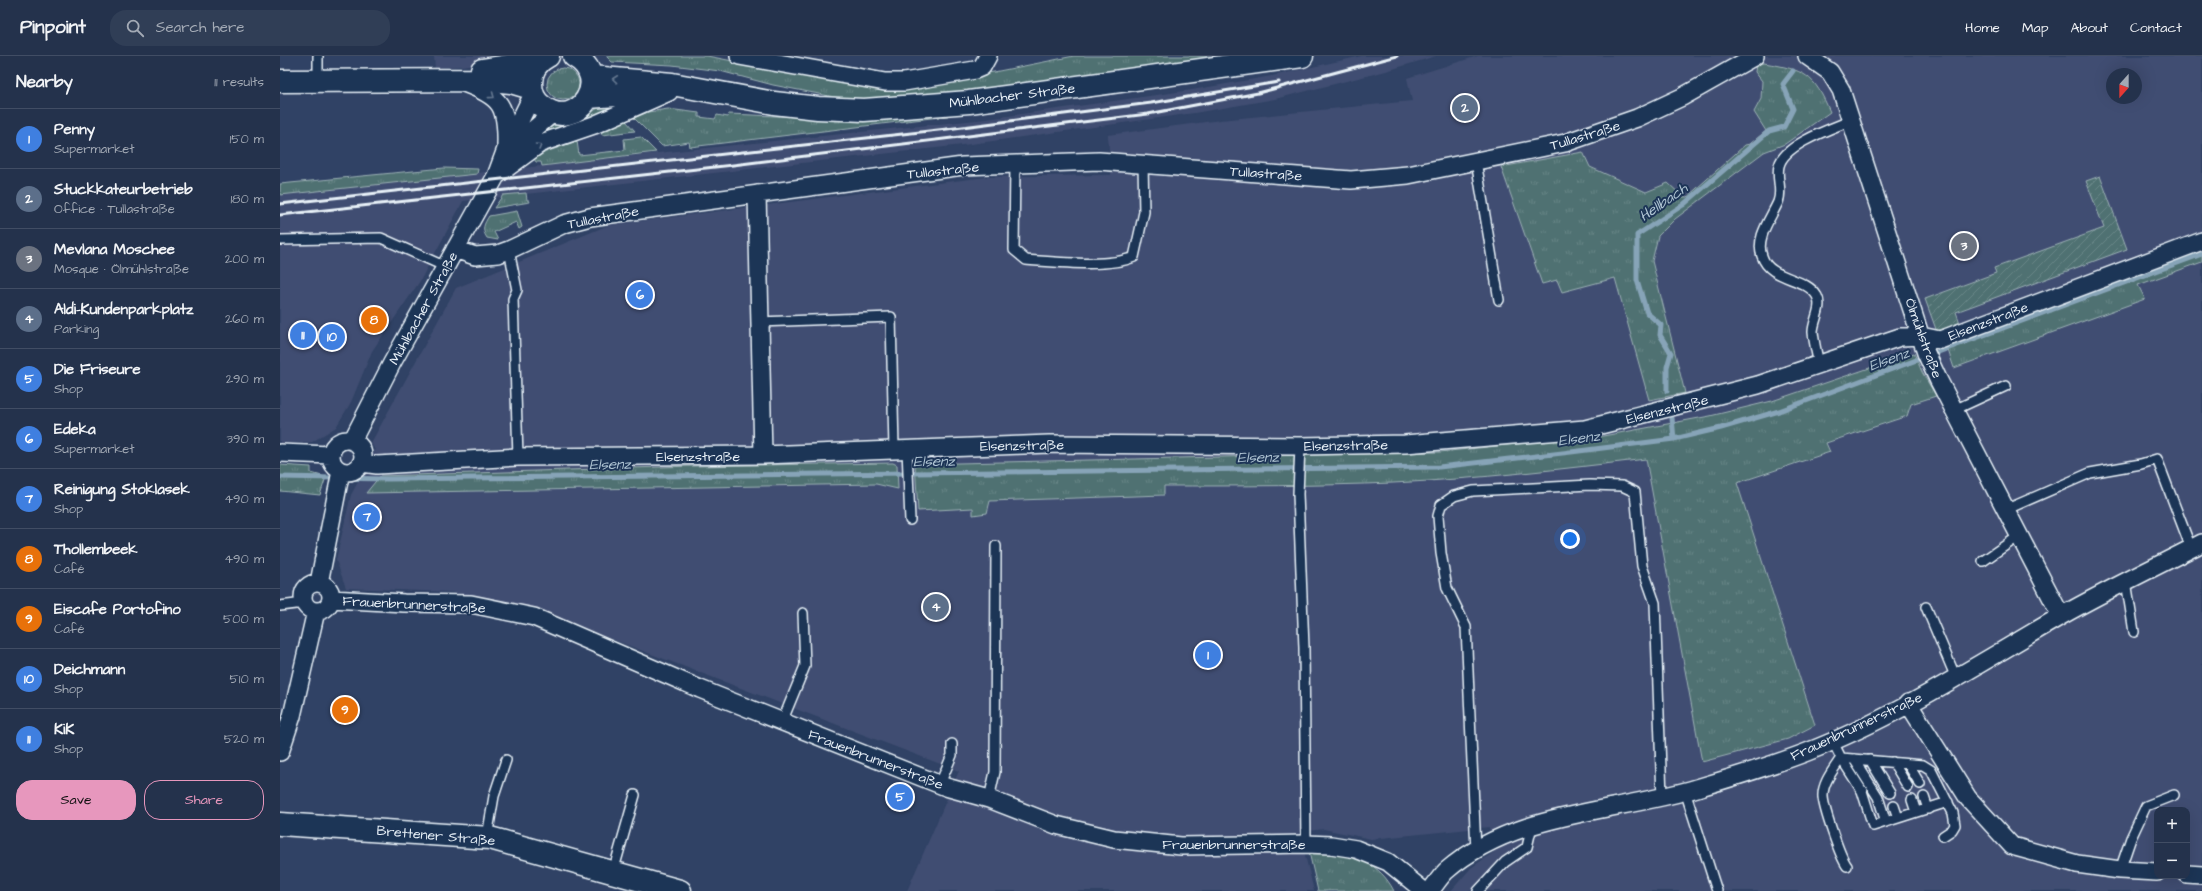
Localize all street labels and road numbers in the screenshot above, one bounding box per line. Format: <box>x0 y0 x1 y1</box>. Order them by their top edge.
street label: Mühlbacher Straße <box>948 78 1077 114</box>
street label: Tullastraße <box>1548 116 1623 156</box>
street label: Tullastraße <box>906 157 981 185</box>
street label: Tullastraße <box>1229 161 1303 187</box>
street label: Tullastraße <box>566 201 641 235</box>
street label: Mühlbacher Straße <box>384 248 463 369</box>
street label: Ölmühlstraße <box>1899 296 1947 382</box>
street label: Elsenzstraße <box>1946 297 2032 346</box>
street label: Elsenzstraße <box>1624 390 1711 430</box>
street label: Elsenzstraße <box>980 435 1065 457</box>
street label: Elsenzstraße <box>1304 435 1389 457</box>
street label: Elsenzstraße <box>656 447 740 467</box>
street label: Frauenbrunnerstraße <box>342 591 486 619</box>
street label: Frauenbrunnerstraße <box>1787 687 1926 766</box>
street label: Frauenbrunnerstraße <box>805 725 947 795</box>
street label: Brettener Straße <box>376 821 497 851</box>
street label: Frauenbrunnerstraße <box>1162 835 1306 855</box>

